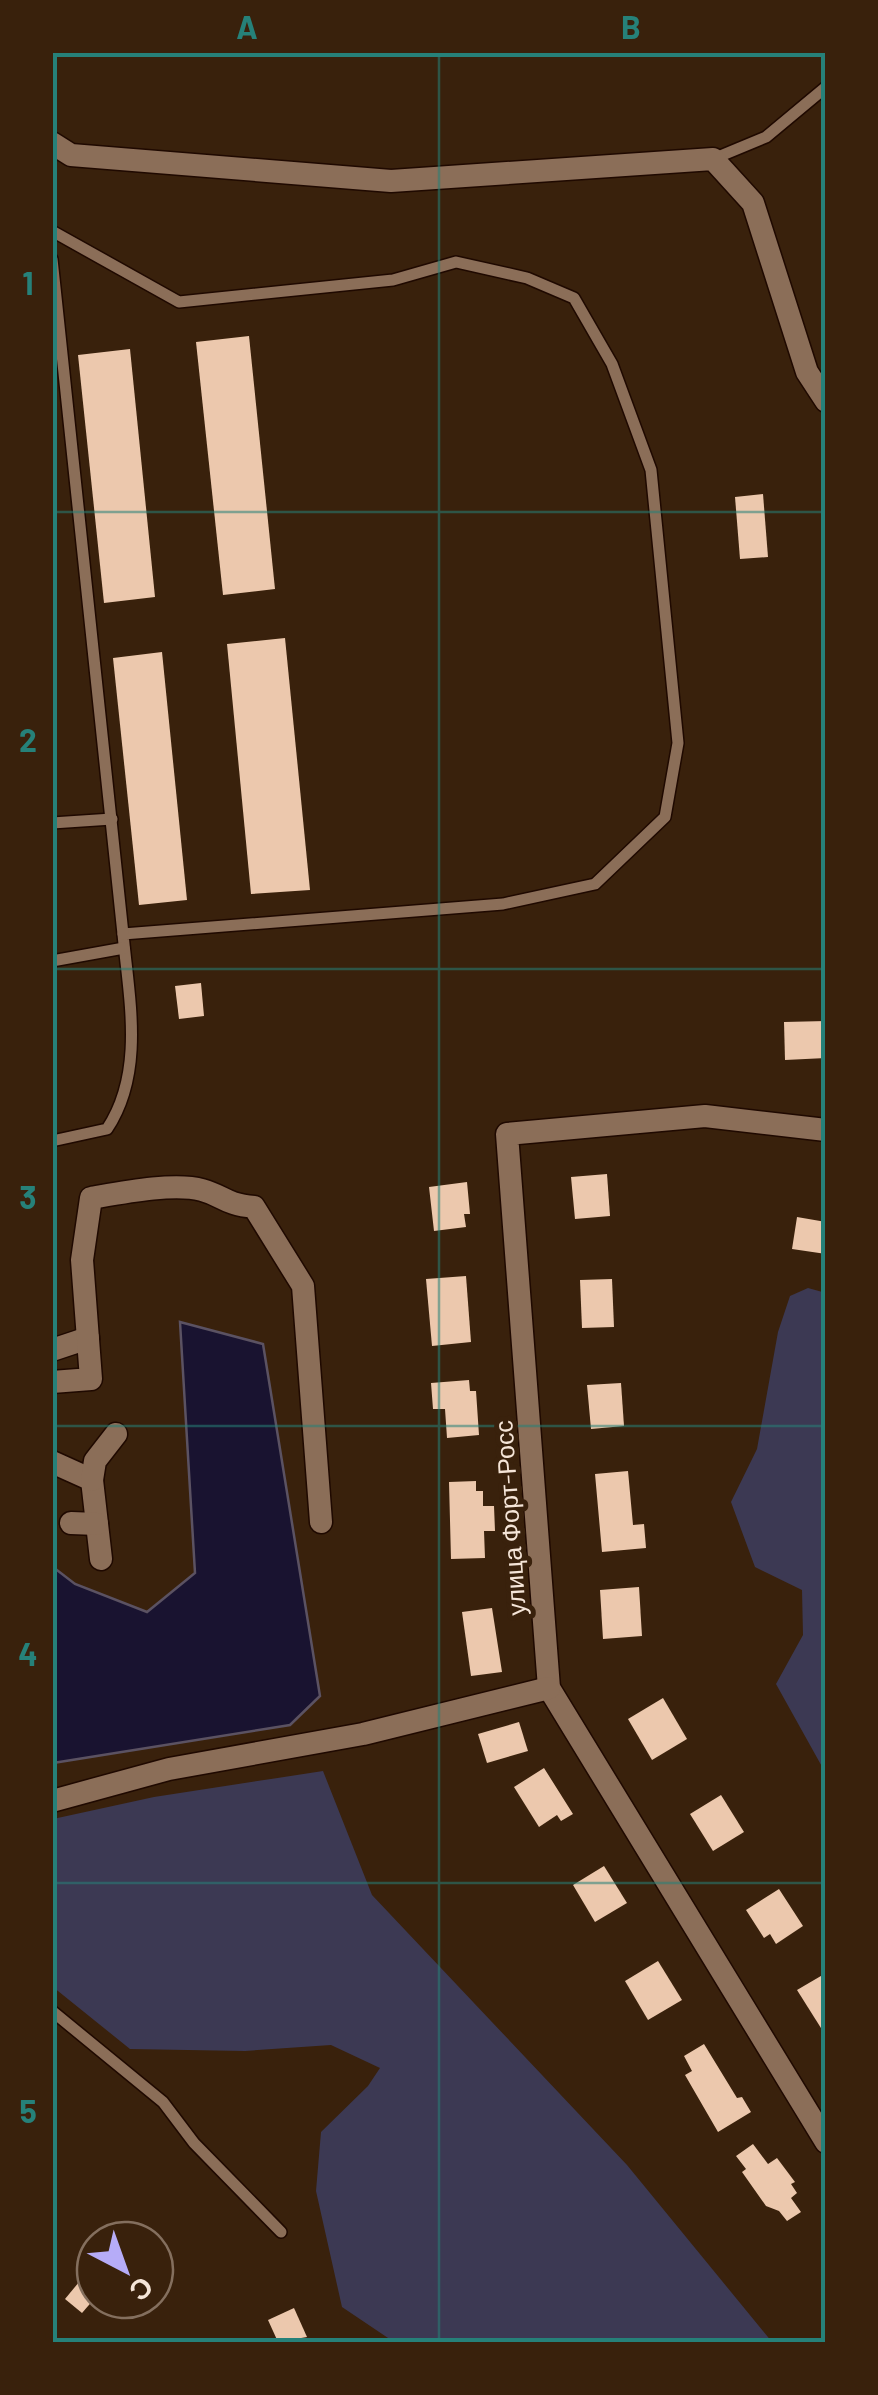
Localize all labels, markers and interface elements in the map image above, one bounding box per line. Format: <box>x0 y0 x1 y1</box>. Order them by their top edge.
text: A <box>236 7 258 45</box>
text: B <box>621 7 641 45</box>
text: 1 <box>22 263 34 301</box>
text: 2 <box>19 720 37 758</box>
text: 3 <box>19 1177 37 1215</box>
street label: улица Форт-Росс <box>487 1419 531 1617</box>
text: 4 <box>18 1634 38 1672</box>
text: 5 <box>19 2091 37 2129</box>
north arrow <box>75 2220 175 2320</box>
text: С <box>123 2270 161 2309</box>

